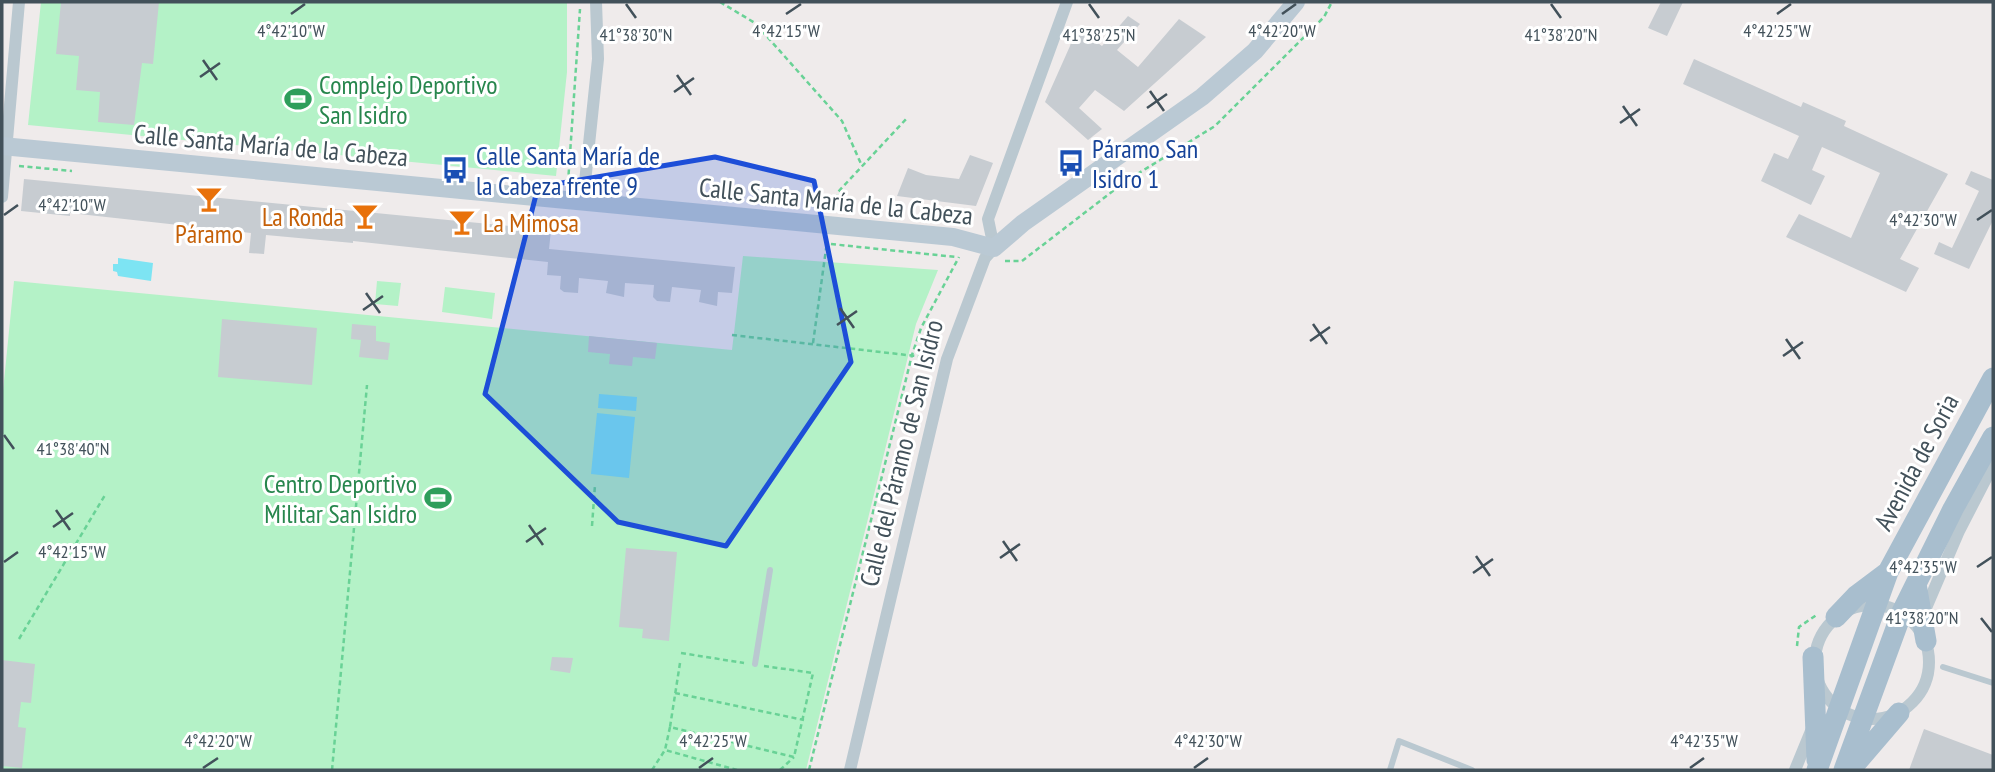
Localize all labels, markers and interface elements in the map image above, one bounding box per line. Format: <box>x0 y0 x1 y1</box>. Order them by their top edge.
text: 4°42'10"W <box>257 19 325 42</box>
text: 4°42'15"W <box>752 19 820 42</box>
text: 4°42'20"W <box>1248 19 1316 42</box>
text: 4°42'25"W <box>1743 19 1811 42</box>
text: 41°38'30"N <box>600 23 672 46</box>
text: 41°38'25"N <box>1063 23 1135 46</box>
text: 41°38'20"N <box>1525 23 1597 46</box>
place label: Complejo Deportivo San Isidro <box>319 68 498 131</box>
sports icon: Complejo Deportivo San Isidro <box>283 84 313 114</box>
street label: Calle Santa María de la Cabeza <box>133 117 409 173</box>
place label: Páramo San Isidro 1 <box>1092 132 1198 195</box>
place label: Calle Santa María de la Cabeza frente 9 <box>476 139 660 202</box>
bus stop icon: Páramo San Isidro 1 <box>1056 148 1086 178</box>
bus stop icon: Calle Santa María de la Cabeza frente 9 <box>440 155 470 185</box>
street label: Calle Santa María de la Cabeza <box>698 170 974 232</box>
bar icon: Páramo <box>194 184 224 214</box>
text: 4°42'10"W <box>38 193 106 216</box>
place label: La Ronda <box>262 200 344 233</box>
bar icon: La Ronda <box>350 201 380 231</box>
place label: La Mimosa <box>483 206 579 239</box>
bar icon: La Mimosa <box>447 207 477 237</box>
text: 4°42'30"W <box>1889 208 1957 231</box>
place label: Páramo <box>175 217 243 250</box>
street label: Calle del Páramo de San Isidro <box>852 316 950 590</box>
street label: Avenida de Soria <box>1866 388 1966 536</box>
text: 41°38'40"N <box>37 437 109 460</box>
place label: Centro Deportivo Militar San Isidro <box>264 467 417 530</box>
sports icon: Centro Deportivo Militar San Isidro <box>423 483 453 513</box>
text: 4°42'15"W <box>38 540 106 563</box>
text: 4°42'35"W <box>1889 555 1957 578</box>
text: 41°38'20"N <box>1886 606 1958 629</box>
text: 4°42'20"W <box>184 729 252 752</box>
text: 4°42'25"W <box>679 729 747 752</box>
text: 4°42'30"W <box>1174 729 1242 752</box>
text: 4°42'35"W <box>1670 729 1738 752</box>

